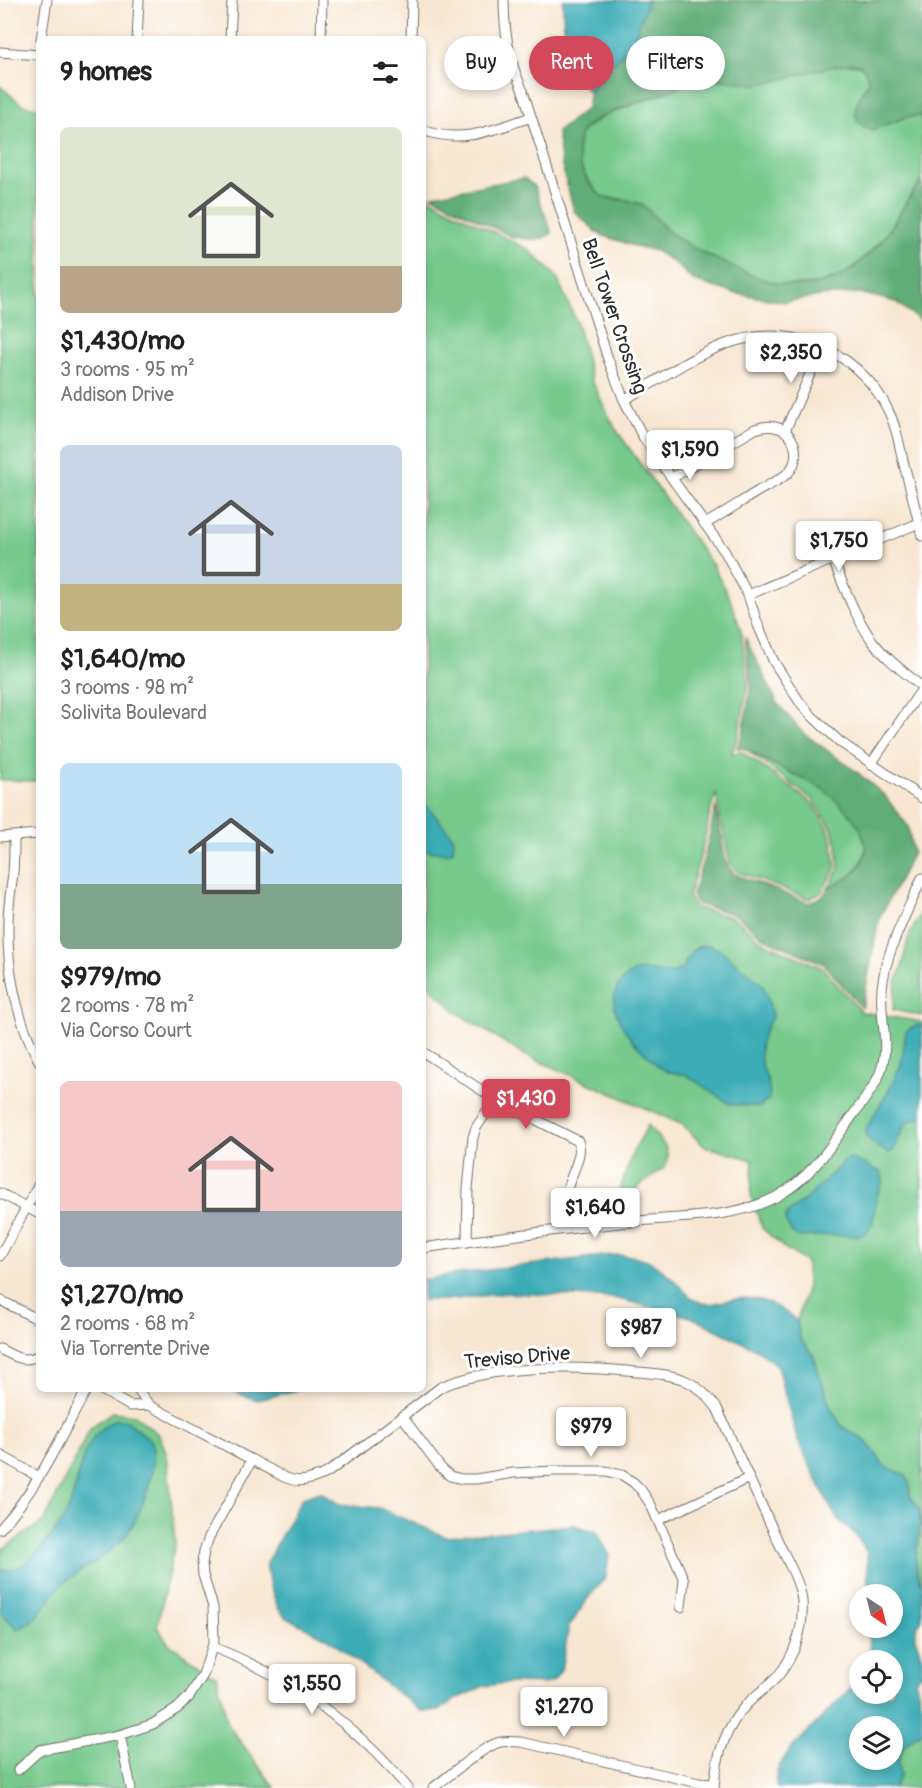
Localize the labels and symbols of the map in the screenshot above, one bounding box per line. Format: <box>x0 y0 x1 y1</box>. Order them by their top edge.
street label: Bell Tower Crossing <box>576 235 653 397</box>
pin: $2,350 <box>742 333 840 384</box>
pin: $1,590 <box>641 430 739 481</box>
pin: $1,750 <box>790 521 888 572</box>
pin: $1,430 <box>477 1079 575 1130</box>
pin: $1,640 <box>546 1188 644 1239</box>
pin: $987 <box>605 1308 677 1359</box>
street label: Treviso Drive <box>463 1340 571 1375</box>
pin: $979 <box>555 1407 627 1458</box>
north arrow <box>849 1584 903 1638</box>
pin: $1,550 <box>263 1664 361 1715</box>
pin: $1,270 <box>515 1687 613 1738</box>

